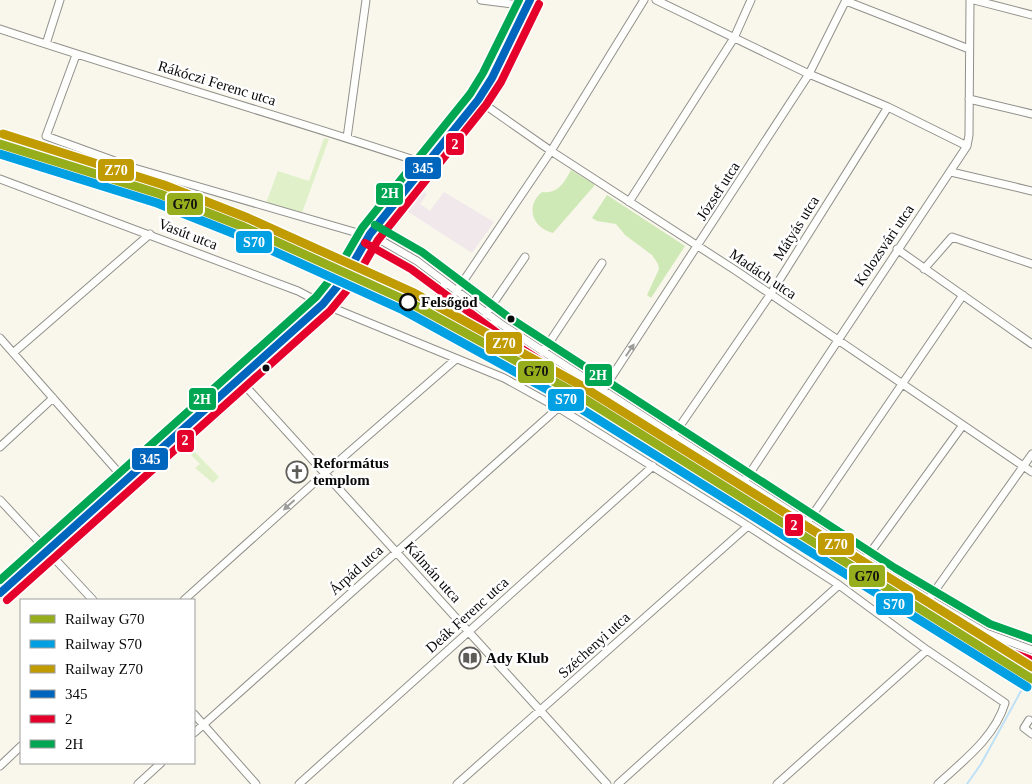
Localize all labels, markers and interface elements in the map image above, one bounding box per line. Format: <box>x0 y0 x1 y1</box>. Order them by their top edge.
street label: Rákóczi Ferenc utca <box>156 57 278 109</box>
line badge: 2 <box>445 132 465 156</box>
text: 2 <box>452 137 459 152</box>
line badge: 345 <box>404 156 442 180</box>
line badge: Z70 <box>97 158 135 182</box>
street label: József utca <box>693 159 743 223</box>
text: 345 <box>413 161 434 176</box>
text: Z70 <box>104 163 128 178</box>
line badge: 2H <box>375 182 404 206</box>
text: 2H <box>381 186 399 201</box>
line badge: G70 <box>166 192 204 216</box>
street label: Mátyás utca <box>770 193 822 263</box>
text: G70 <box>173 197 197 212</box>
street label: Kolozsvári utca <box>851 201 917 289</box>
street label: Vasút utca <box>156 215 220 253</box>
line badge: S70 <box>235 230 273 254</box>
text: S70 <box>243 235 265 250</box>
street label: Madách utca <box>727 246 800 302</box>
marker: Felsőgöd <box>399 293 417 311</box>
place label: Felsőgöd <box>421 294 478 310</box>
unlabelled marker <box>506 314 516 324</box>
line badge: Z70 <box>485 331 523 355</box>
text: Z70 <box>492 336 516 351</box>
one-way arrow <box>625 343 635 357</box>
line badge: G70 <box>517 360 555 384</box>
unlabelled marker <box>261 363 271 373</box>
line badge: 2H <box>584 363 613 387</box>
text: G70 <box>524 364 548 379</box>
text: 2H <box>589 368 607 383</box>
line badge: 2H <box>188 387 217 411</box>
line badge: S70 <box>547 388 585 412</box>
text: 2H <box>193 392 211 407</box>
text: S70 <box>555 392 577 407</box>
line badge: 2 <box>176 429 195 453</box>
text: 2 <box>182 433 189 448</box>
line badge: 345 <box>131 447 169 471</box>
text: 345 <box>140 452 161 467</box>
place label: Református templom <box>313 455 389 488</box>
church icon: Református templom <box>285 460 309 484</box>
one-way arrow <box>283 499 295 511</box>
line badge: 2 <box>784 513 804 537</box>
text: 2 <box>791 518 798 533</box>
line badge: Z70 <box>817 532 855 556</box>
text: Z70 <box>824 537 848 552</box>
street label: Kálmán utca <box>402 538 465 606</box>
street label: Árpád utca <box>326 542 386 598</box>
line badge: G70 <box>848 564 886 588</box>
text: G70 <box>855 569 879 584</box>
street label: Deák Ferenc utca <box>423 574 512 656</box>
line badge: S70 <box>875 592 914 616</box>
text: S70 <box>883 597 905 612</box>
legend <box>20 599 195 764</box>
street label: Széchenyi utca <box>555 609 633 681</box>
text: Railway G70 <box>65 611 145 627</box>
text: Railway S70 <box>65 636 142 652</box>
library icon: Ady Klub <box>458 646 482 670</box>
place label: Ady Klub <box>486 650 549 666</box>
text: Railway Z70 <box>65 661 143 677</box>
text: 345 <box>65 686 88 702</box>
text: 2 <box>65 711 73 727</box>
text: 2H <box>65 736 84 752</box>

